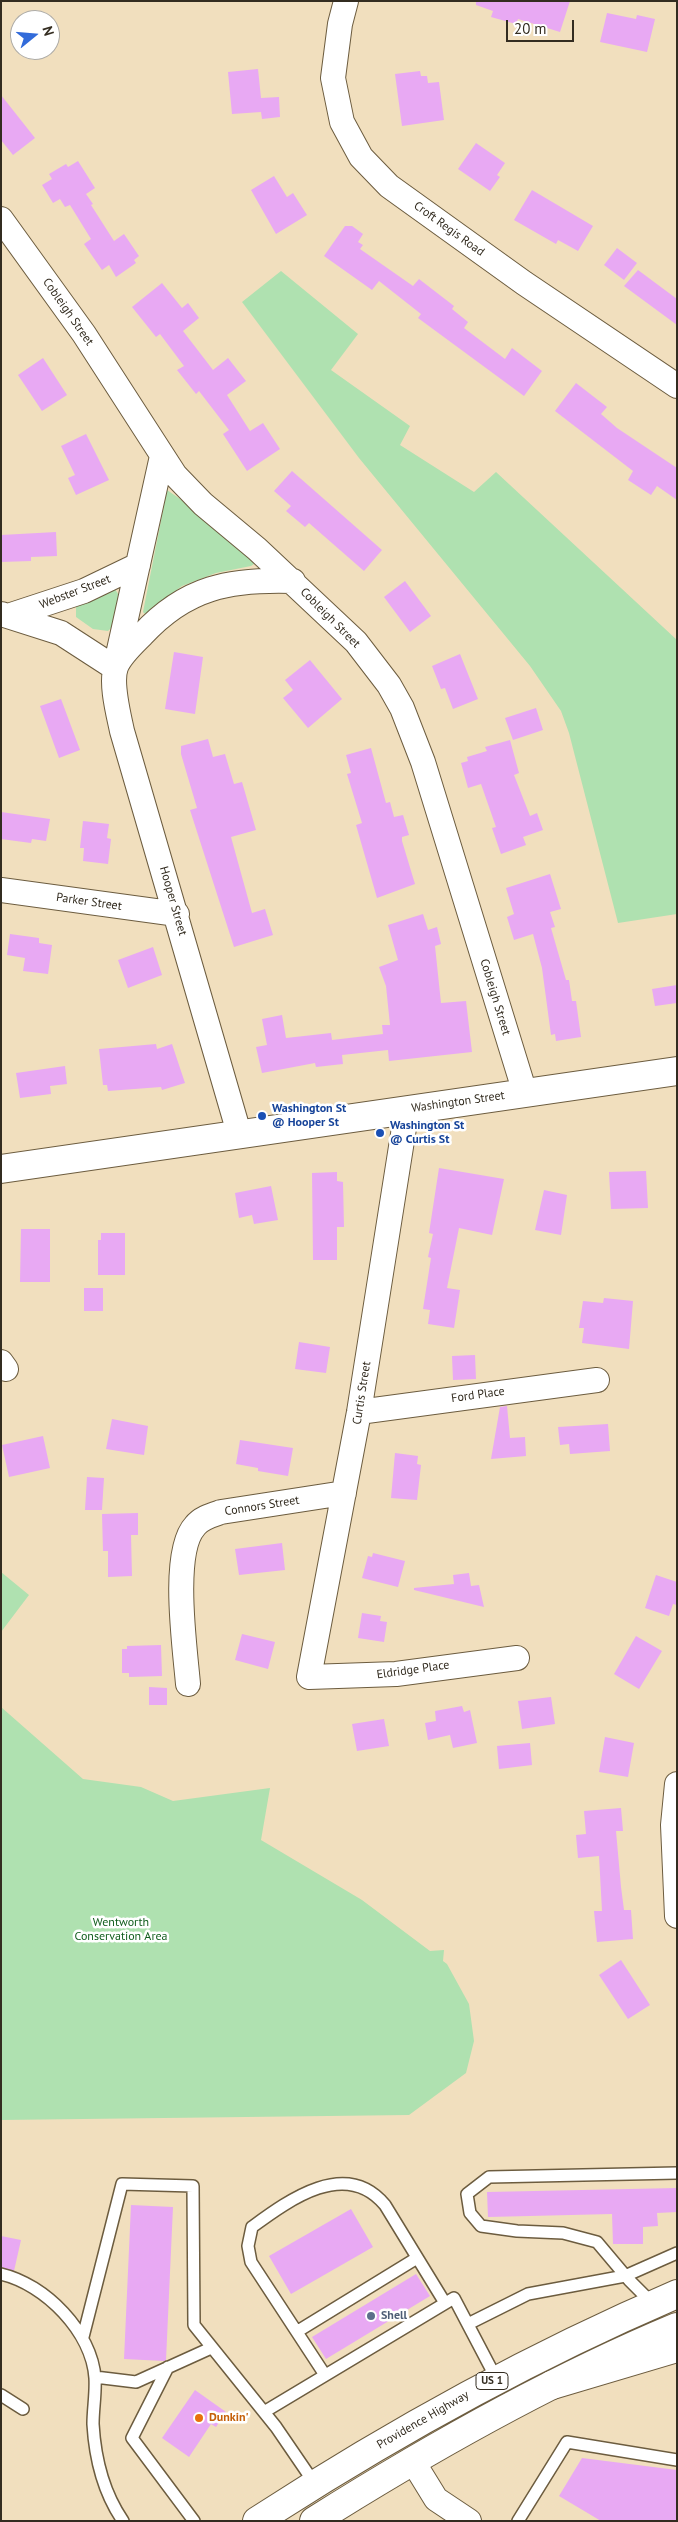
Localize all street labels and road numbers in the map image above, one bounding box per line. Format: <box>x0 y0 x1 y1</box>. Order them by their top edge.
street label: Croft Regis Road <box>411 199 487 259</box>
street label: Cobleigh Street <box>39 276 97 348</box>
street label: Webster Street <box>37 572 113 612</box>
street label: Cobleigh Street <box>297 585 363 651</box>
street label: Hooper Street <box>156 865 190 937</box>
street label: Parker Street <box>55 890 123 914</box>
street label: Cobleigh Street <box>477 957 513 1037</box>
street label: Washington Street <box>410 1088 506 1116</box>
street label: Curtis Street <box>350 1360 374 1426</box>
street label: Ford Place <box>450 1384 506 1406</box>
street label: Connors Street <box>224 1493 300 1519</box>
street label: Eldridge Place <box>376 1658 450 1682</box>
road number: US 1 <box>476 2372 508 2390</box>
street label: Providence Highway <box>374 2388 472 2452</box>

